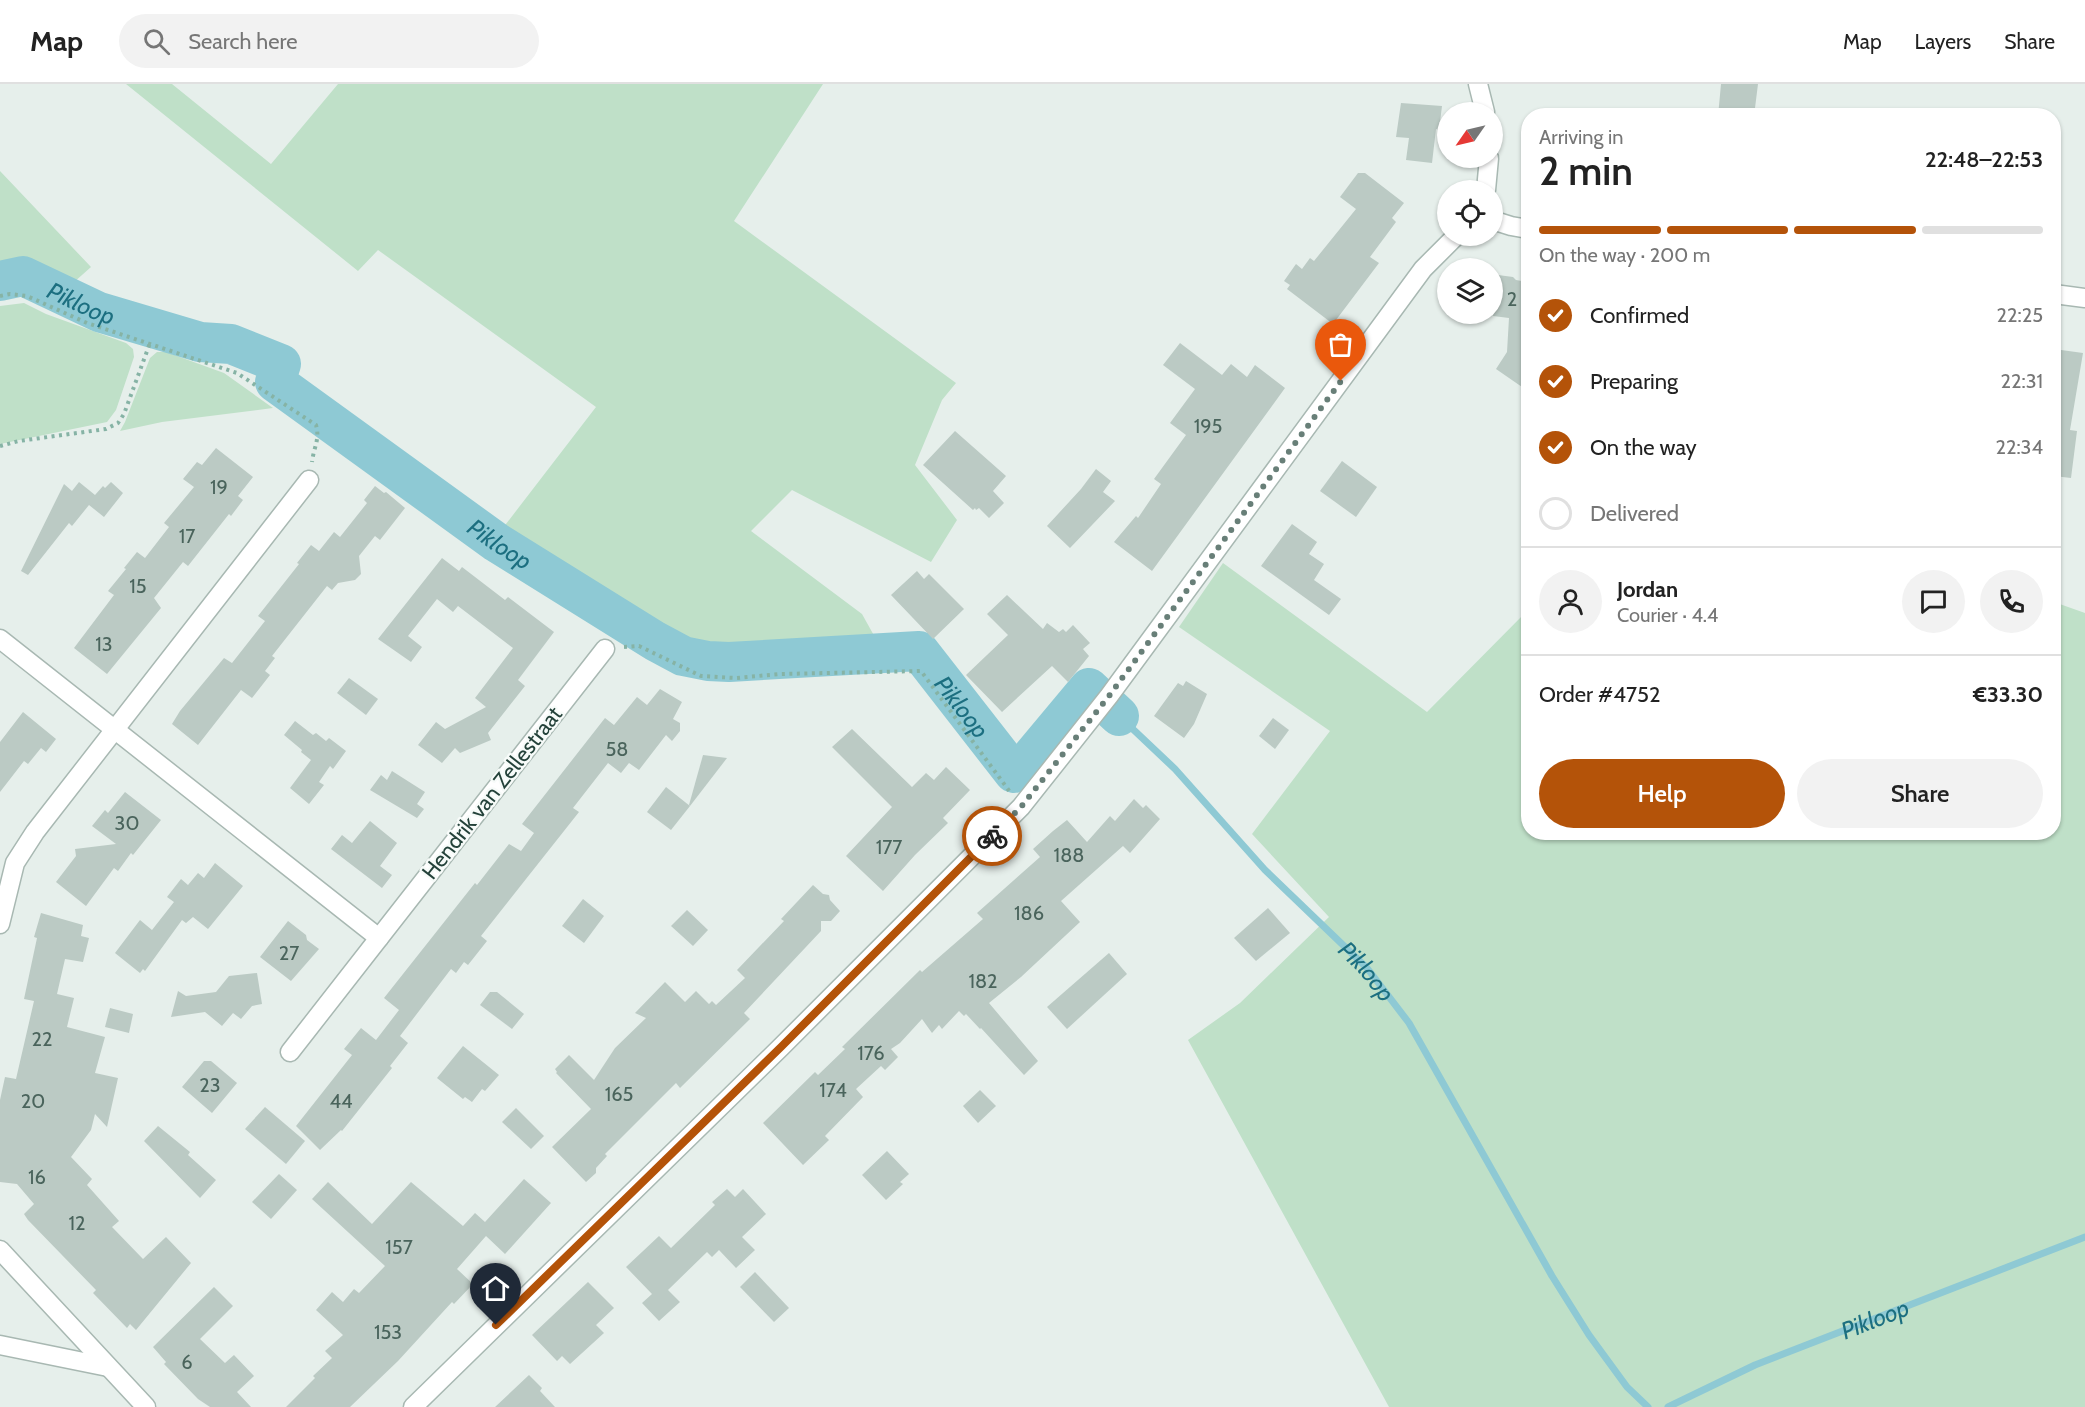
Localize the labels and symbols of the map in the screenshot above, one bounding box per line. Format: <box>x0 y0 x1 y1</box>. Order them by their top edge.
north arrow <box>1437 102 1503 168</box>
water label: Pikloop <box>43 275 118 330</box>
house number: 2 <box>1507 287 1517 311</box>
pin <box>1315 319 1366 381</box>
house number: 195 <box>1194 414 1222 438</box>
house number: 19 <box>210 475 228 499</box>
water label: Pikloop <box>462 512 537 575</box>
house number: 17 <box>179 524 195 548</box>
house number: 15 <box>129 574 147 598</box>
house number: 13 <box>95 632 113 656</box>
water label: Pikloop <box>929 670 995 743</box>
street label: Hendrik van Zellestraat <box>416 701 568 885</box>
house number: 58 <box>606 737 628 761</box>
courier <box>962 806 1022 866</box>
house number: 30 <box>115 811 139 835</box>
house number: 177 <box>876 835 902 859</box>
house number: 188 <box>1054 843 1084 867</box>
house number: 186 <box>1014 901 1044 925</box>
water label: Pikloop <box>1333 934 1401 1007</box>
house number: 27 <box>279 941 299 965</box>
house number: 182 <box>968 969 998 993</box>
house number: 22 <box>32 1027 52 1051</box>
house number: 176 <box>857 1041 885 1065</box>
house number: 23 <box>199 1073 221 1097</box>
house number: 174 <box>819 1078 847 1102</box>
house number: 165 <box>605 1082 633 1106</box>
house number: 20 <box>21 1089 45 1113</box>
house number: 44 <box>329 1089 353 1113</box>
house number: 16 <box>28 1165 46 1189</box>
house number: 12 <box>69 1211 86 1235</box>
house number: 157 <box>385 1235 413 1259</box>
pin <box>470 1263 521 1325</box>
water label: Pikloop <box>1836 1292 1913 1345</box>
house number: 153 <box>374 1320 402 1344</box>
house number: 6 <box>181 1350 193 1374</box>

